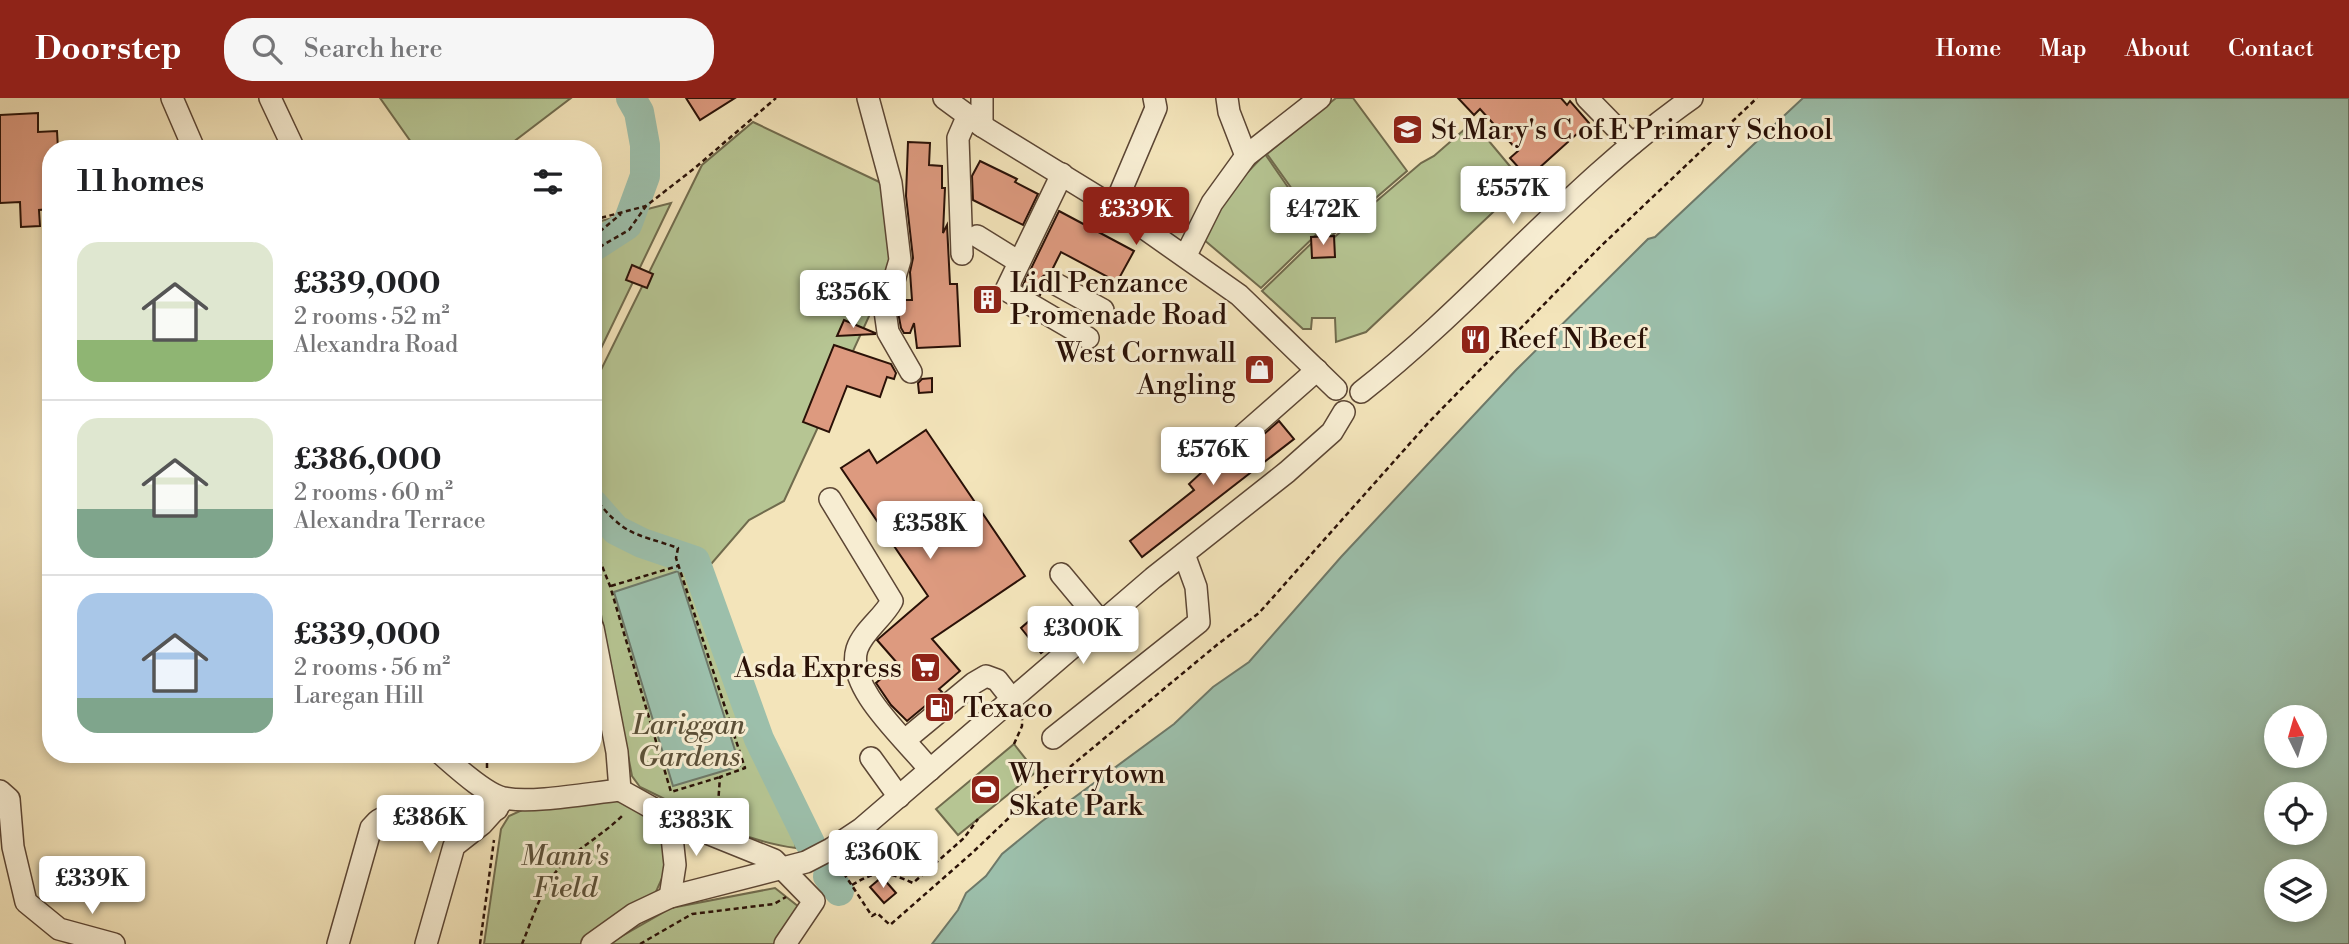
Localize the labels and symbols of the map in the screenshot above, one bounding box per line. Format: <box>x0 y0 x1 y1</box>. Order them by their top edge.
school or university icon: St Mary's C of E Primary School <box>1391 113 1425 147</box>
place label: St Mary's C of E Primary School <box>1431 113 1833 148</box>
pin: £557K <box>1464 166 1562 226</box>
pin: £339K <box>1087 188 1185 247</box>
pin: £472K <box>1274 188 1372 247</box>
place label: Lidl Penzance Promenade Road <box>1010 266 1227 333</box>
pin: £356K <box>804 271 902 330</box>
building icon: Lidl Penzance Promenade Road <box>970 282 1004 316</box>
restaurant icon: Reef N Beef <box>1459 322 1493 356</box>
place label: Reef N Beef <box>1499 322 1649 357</box>
place label: West Cornwall Angling <box>1055 336 1236 403</box>
shop icon: West Cornwall Angling <box>1242 352 1276 386</box>
pin: £576K <box>1164 428 1262 487</box>
pin: £358K <box>881 502 979 561</box>
pin: £300K <box>1034 606 1132 666</box>
place label: Asda Express <box>733 651 902 686</box>
supermarket icon: Asda Express <box>908 651 942 685</box>
fuel station icon: Texaco <box>923 691 957 725</box>
place label: Texaco <box>963 691 1053 726</box>
north arrow <box>2264 705 2328 768</box>
park label: Lariggan Gardens <box>632 708 746 775</box>
place label: Wherrytown Skate Park <box>1008 757 1166 824</box>
sports icon: Wherrytown Skate Park <box>969 773 1003 807</box>
pin: £386K <box>381 796 479 855</box>
pin: £383K <box>647 798 745 858</box>
pin: £360K <box>834 830 932 890</box>
park label: Mann's Field <box>521 839 609 906</box>
pin: £339K <box>43 856 141 916</box>

